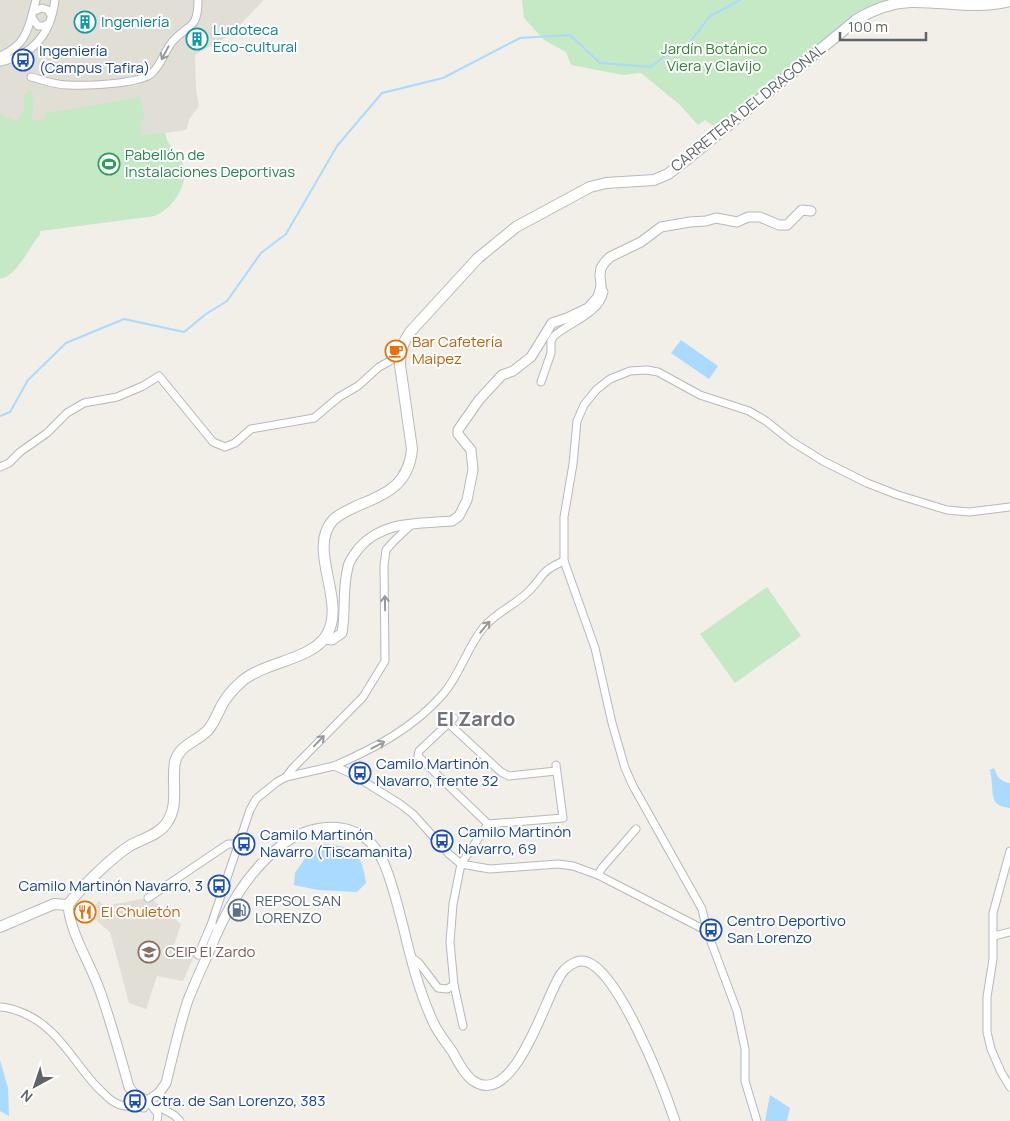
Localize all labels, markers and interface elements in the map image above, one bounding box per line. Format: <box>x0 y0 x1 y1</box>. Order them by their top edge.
building icon: Ingeniería <box>73 10 97 34</box>
scale bar <box>840 10 926 42</box>
place label: Ingeniería <box>101 11 169 32</box>
text: 100 m <box>848 16 888 37</box>
place label: Ludoteca Eco-cultural <box>213 19 297 57</box>
building icon: Ludoteca Eco-cultural <box>185 27 209 51</box>
park label: Jardín Botánico Viera y Clavijo <box>661 38 767 76</box>
street label: CARRETERA DEL DRAGONAL <box>666 39 830 176</box>
place label: Ingeniería (Campus Tafira) <box>39 40 150 78</box>
one-way arrow <box>160 45 170 60</box>
bus stop icon: Ingeniería (Campus Tafira) <box>11 48 35 72</box>
place label: Pabellón de Instalaciones Deportivas <box>125 144 295 182</box>
sports icon: Pabellón de Instalaciones Deportivas <box>97 152 121 176</box>
place label: Bar Cafetería Maipez <box>412 331 503 369</box>
cafe icon: Bar Cafetería Maipez <box>384 339 408 363</box>
one-way arrow <box>380 595 390 612</box>
one-way arrow <box>479 621 490 634</box>
district label: El Zardo <box>437 705 515 732</box>
one-way arrow <box>313 735 325 747</box>
one-way arrow <box>370 740 384 750</box>
place label: Camilo Martinón Navarro, frente 32 <box>376 753 498 791</box>
bus stop icon: Camilo Martinón Navarro, frente 32 <box>348 761 372 785</box>
place label: Camilo Martinón Navarro, 69 <box>458 821 571 859</box>
place label: Camilo Martinón Navarro (Tiscamanita) <box>260 824 414 862</box>
bus stop icon: Camilo Martinón Navarro, 69 <box>430 829 454 853</box>
bus stop icon: Camilo Martinón Navarro (Tiscamanita) <box>232 832 256 856</box>
bus stop icon: Camilo Martinón Navarro, 3 <box>207 874 231 898</box>
place label: Camilo Martinón Navarro, 3 <box>19 875 203 896</box>
place label: REPSOL SAN LORENZO <box>255 890 341 928</box>
fuel station icon: REPSOL SAN LORENZO <box>227 898 251 922</box>
restaurant icon: El Chuletón <box>73 900 97 924</box>
place label: El Chuletón <box>101 901 180 922</box>
place label: Centro Deportivo San Lorenzo <box>727 910 846 948</box>
bus stop icon: Centro Deportivo San Lorenzo <box>699 918 723 942</box>
school or university icon: CEIP El Zardo <box>137 940 161 964</box>
place label: CEIP El Zardo <box>165 941 256 962</box>
north arrow <box>10 1061 60 1111</box>
text: N <box>16 1086 36 1107</box>
bus stop icon: Ctra. de San Lorenzo, 383 <box>123 1089 147 1113</box>
place label: Ctra. de San Lorenzo, 383 <box>151 1090 326 1111</box>

